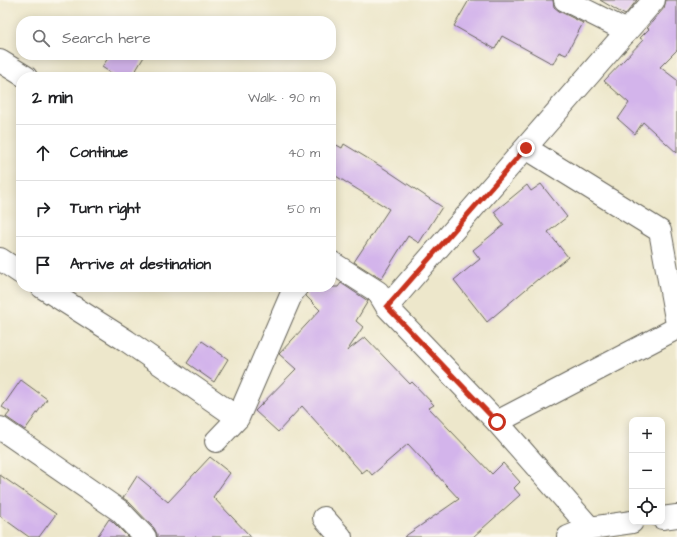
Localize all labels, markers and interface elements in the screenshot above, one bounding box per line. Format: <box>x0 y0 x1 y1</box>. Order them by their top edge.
search box <box>16 16 336 60</box>
icon: search <box>30 27 52 49</box>
text: Search here <box>62 28 151 49</box>
text: 2 min <box>32 86 73 110</box>
text: Walk · 90 m <box>248 89 320 107</box>
route end <box>517 139 535 157</box>
icon: ahead <box>32 142 54 164</box>
text: Continue <box>70 142 128 163</box>
text: 40 m <box>288 144 320 162</box>
icon: right <box>32 198 54 220</box>
text: Turn right <box>70 198 141 219</box>
text: 50 m <box>287 200 320 218</box>
icon: arrive <box>32 254 54 276</box>
text: Arrive at destination <box>70 254 211 275</box>
route start <box>488 413 506 431</box>
map controls <box>629 417 665 525</box>
button: + <box>629 417 665 453</box>
button: − <box>629 453 665 489</box>
button: locate <box>629 489 665 525</box>

